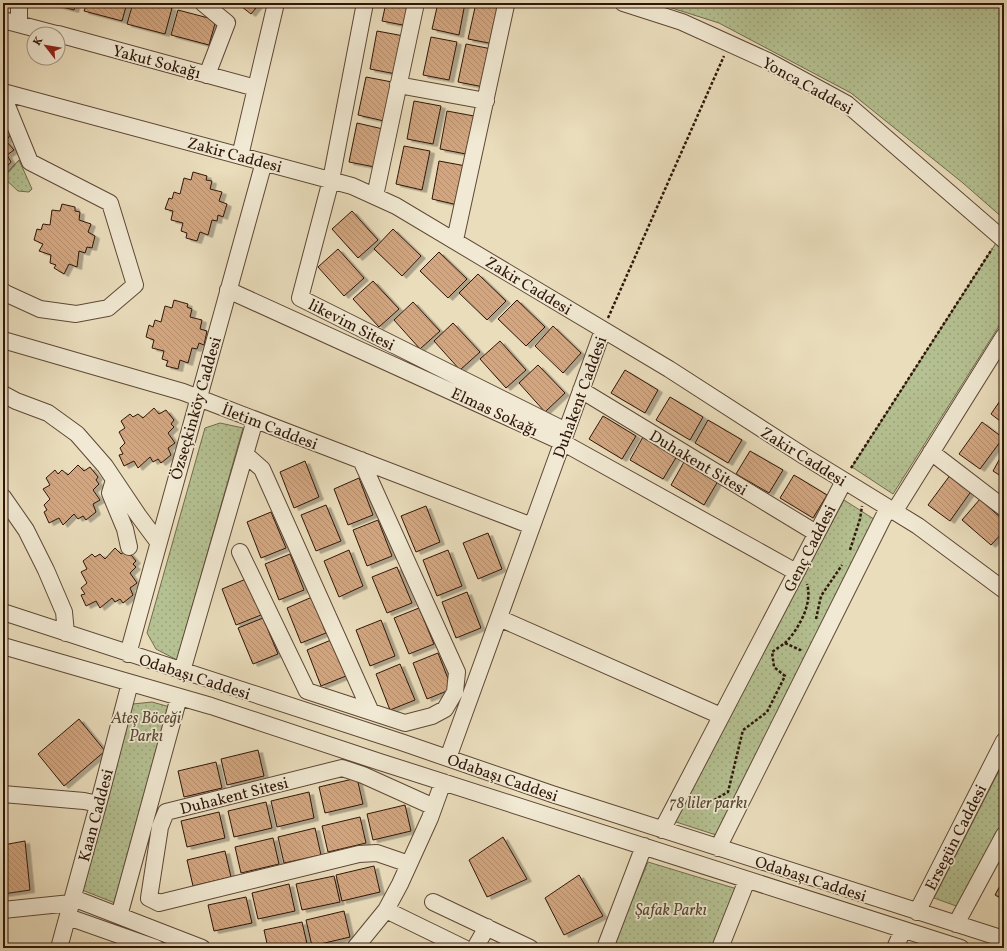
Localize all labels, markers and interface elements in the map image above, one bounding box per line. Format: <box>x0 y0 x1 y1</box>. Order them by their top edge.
north arrow <box>26 26 66 66</box>
text: K <box>30 34 47 49</box>
street label: Yakut Sokağı <box>110 41 203 85</box>
street label: Yonca Caddesi <box>758 53 857 121</box>
street label: Zakir Caddesi <box>185 133 284 179</box>
street label: Zakir Caddesi <box>481 252 575 321</box>
street label: likevim Sitesi <box>304 295 398 357</box>
street label: Duhakent Caddesi <box>549 333 613 462</box>
street label: Özseçkinköy Caddesi <box>166 334 228 483</box>
street label: Elmas Sokağı <box>447 383 541 443</box>
street label: İletim Caddesi <box>218 399 321 456</box>
street label: Zakir Caddesi <box>756 423 850 493</box>
street label: Duhakent Sitesi <box>645 426 751 502</box>
street label: Genç Caddesi <box>779 501 842 596</box>
street label: Odabaşı Caddesi <box>136 650 253 706</box>
park label: Ateş Böceği Parkı <box>110 708 182 748</box>
street label: Odabaşı Caddesi <box>444 750 561 808</box>
street label: Kaan Caddesi <box>74 766 120 864</box>
street label: Duhakent Sitesi <box>178 773 291 821</box>
street label: Ersegün Caddesi <box>921 781 993 895</box>
park label: 78 liler parkı <box>669 793 747 815</box>
street label: Odabaşı Caddesi <box>752 852 869 908</box>
park label: Şafak Parkı <box>635 900 707 922</box>

